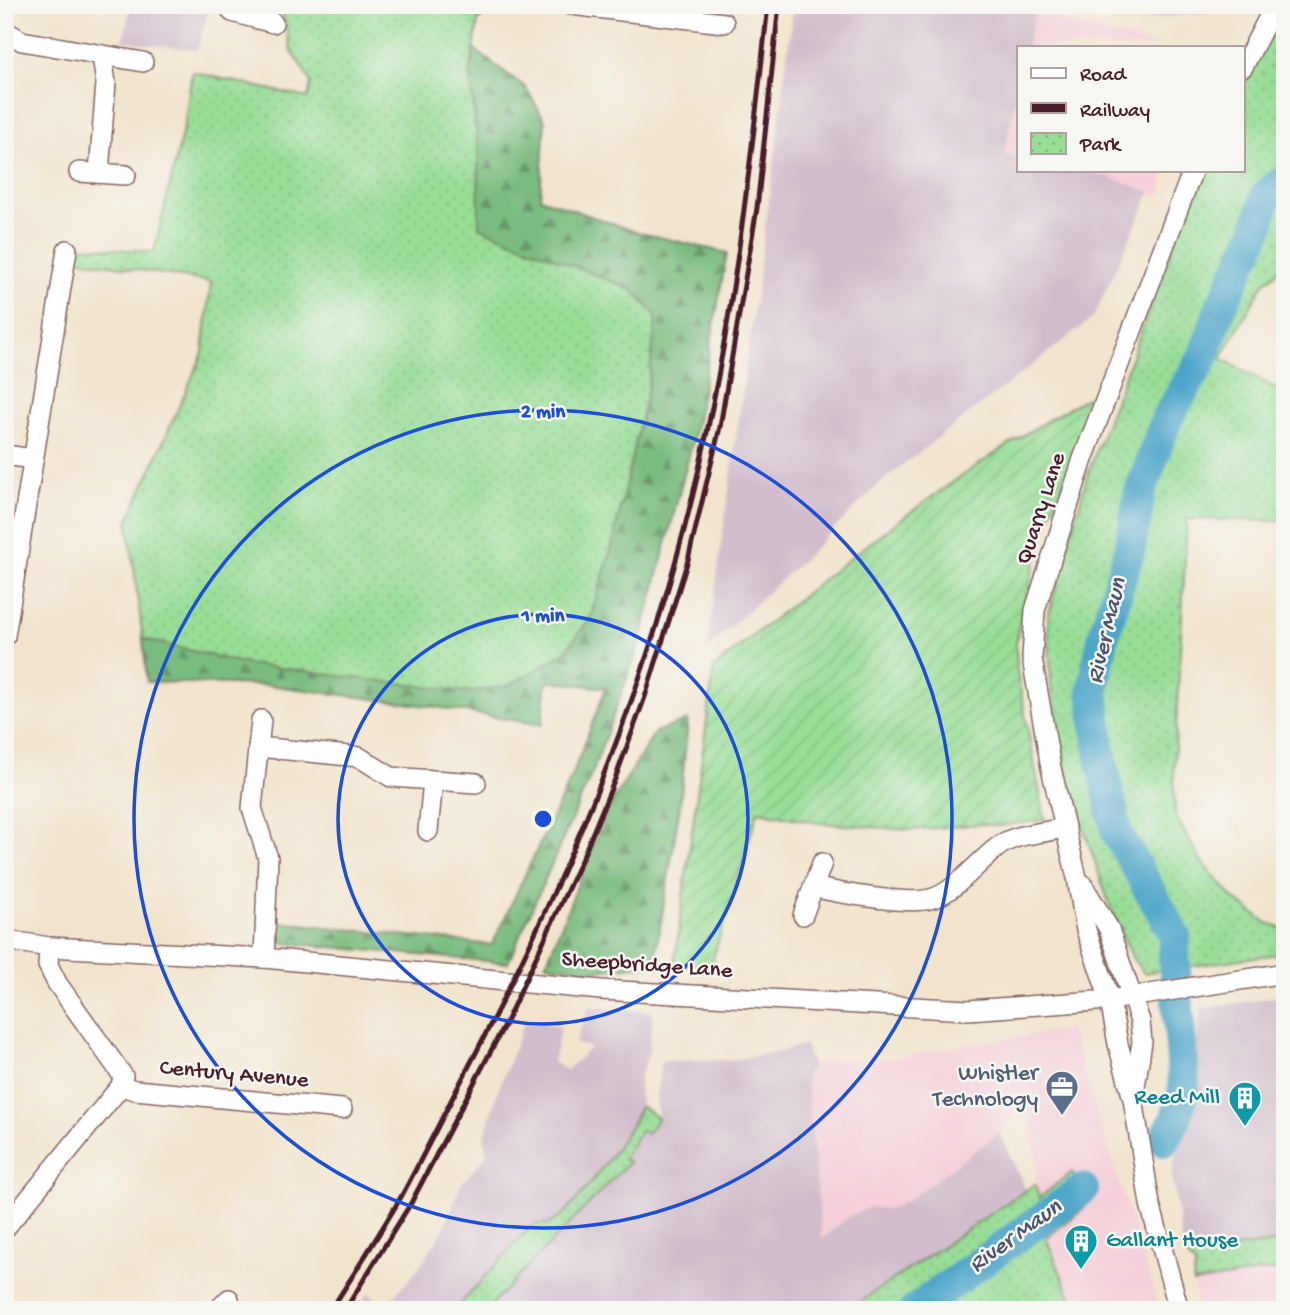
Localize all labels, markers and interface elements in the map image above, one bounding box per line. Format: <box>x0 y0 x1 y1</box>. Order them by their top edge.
legend <box>1017 46 1244 172</box>
text: Road <box>1080 64 1128 89</box>
text: Railway <box>1080 100 1150 125</box>
text: Park <box>1079 134 1123 159</box>
text: 2 min <box>521 401 566 426</box>
street label: Quarry Lane <box>1011 449 1073 568</box>
water label: River Maun <box>1082 575 1134 687</box>
text: 1 min <box>521 605 565 630</box>
centre of rings <box>531 807 555 831</box>
street label: Sheepbridge Lane <box>561 947 734 986</box>
street label: Century Avenue <box>158 1055 311 1095</box>
place label: Whistler Technology <box>931 1061 1040 1114</box>
office icon: Whistler Technology <box>1043 1068 1081 1117</box>
building icon: Reed Mill <box>1226 1079 1264 1128</box>
place label: Reed Mill <box>1134 1085 1220 1112</box>
water label: River Maun <box>964 1193 1069 1280</box>
building icon: Gallant House <box>1062 1222 1100 1271</box>
place label: Gallant House <box>1106 1228 1239 1255</box>

